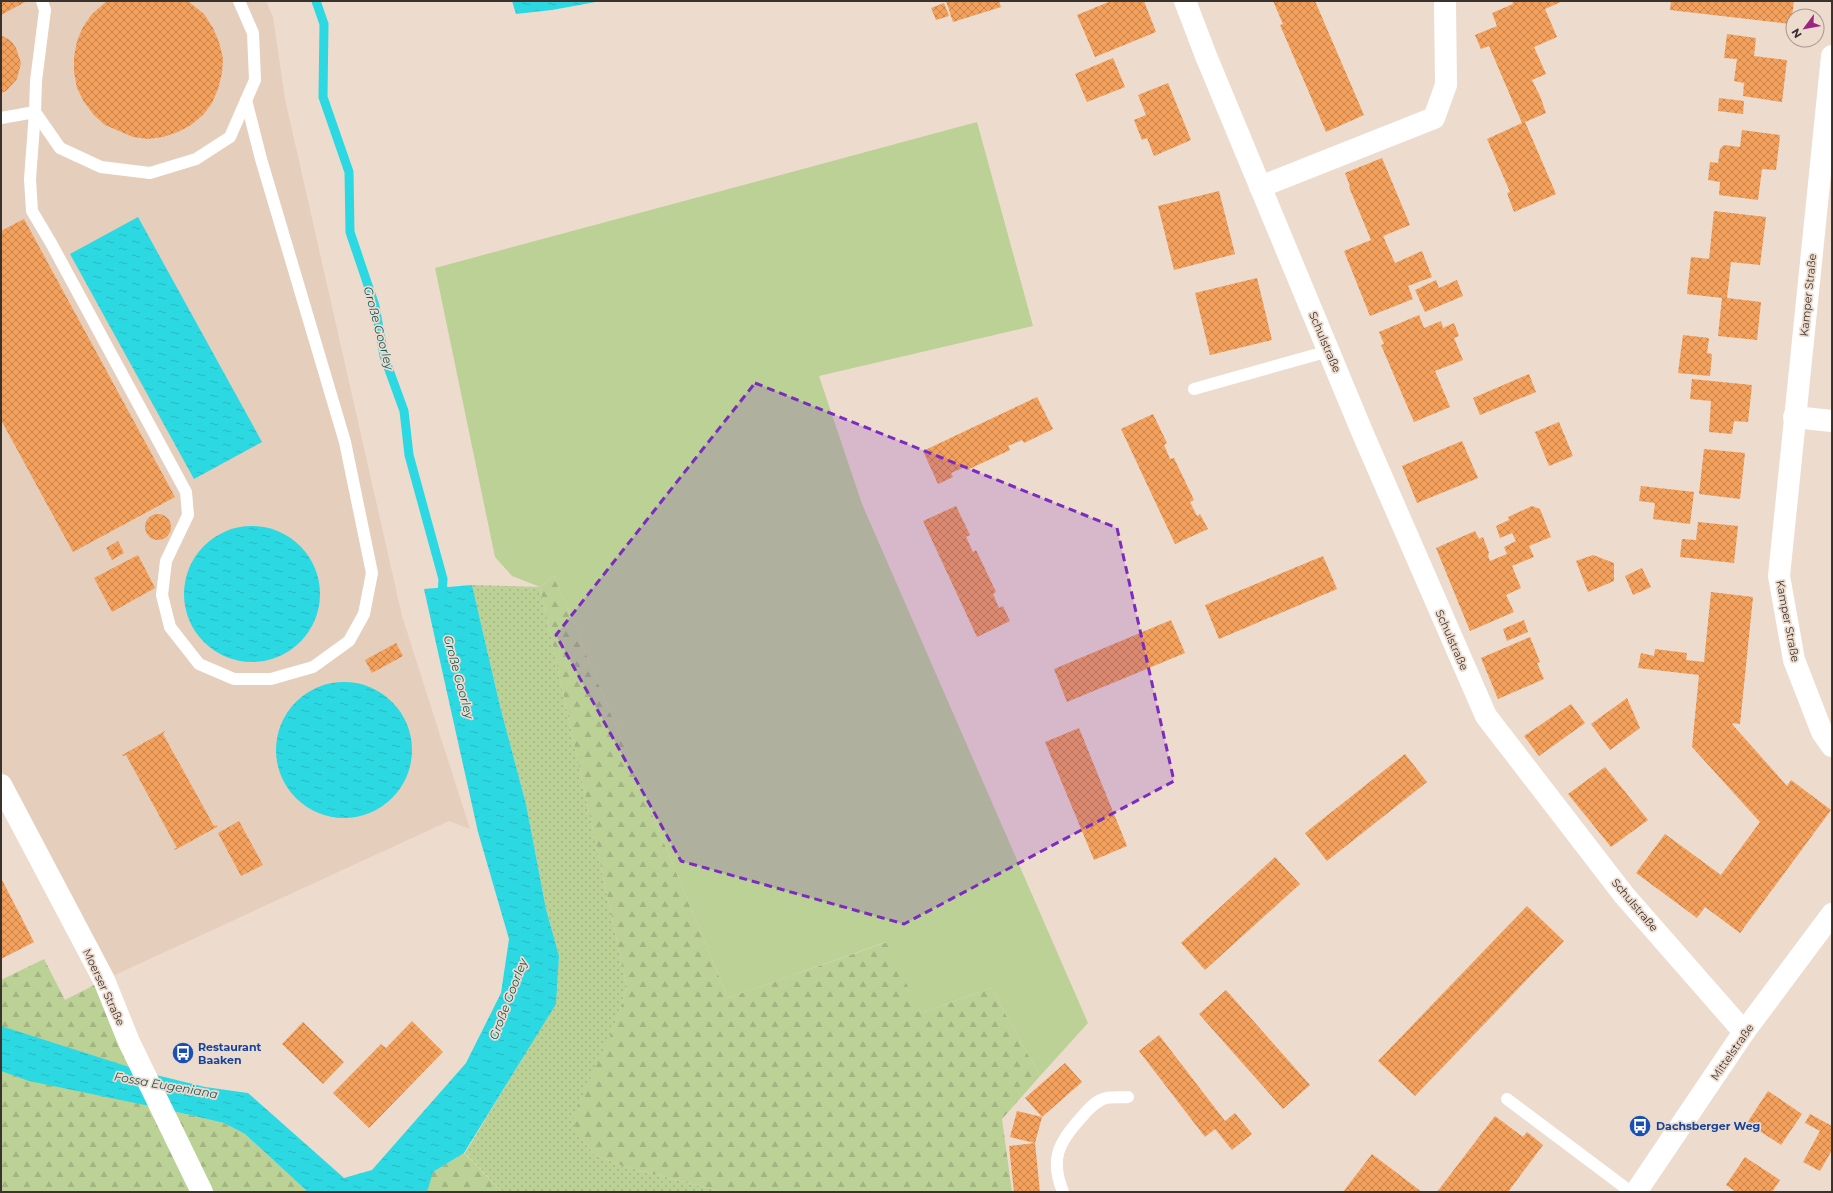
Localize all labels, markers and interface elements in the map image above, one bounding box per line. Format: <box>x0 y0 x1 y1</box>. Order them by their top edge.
north arrow <box>1785 8 1825 48</box>
text: N <box>1788 26 1805 41</box>
street label: Kamper Straße <box>1797 253 1819 337</box>
water label: Große Goorley <box>361 285 398 373</box>
street label: Schulstraße <box>1306 309 1344 375</box>
street label: Kamper Straße <box>1773 579 1803 663</box>
street label: Schulstraße <box>1432 607 1472 673</box>
water label: Große Goorley <box>441 634 478 722</box>
street label: Schulstraße <box>1609 876 1661 935</box>
street label: Moerser Straße <box>80 946 128 1028</box>
water label: Große Goorley <box>486 955 531 1042</box>
street label: Mittelstraße <box>1707 1021 1757 1083</box>
bus stop icon: Restaurant Baaken <box>170 1040 196 1066</box>
place label: Restaurant Baaken <box>198 1040 261 1067</box>
water label: Fossa Eugeniana <box>113 1068 219 1102</box>
bus stop icon: Dachsberger Weg <box>1627 1113 1653 1139</box>
place label: Dachsberger Weg <box>1656 1119 1760 1133</box>

